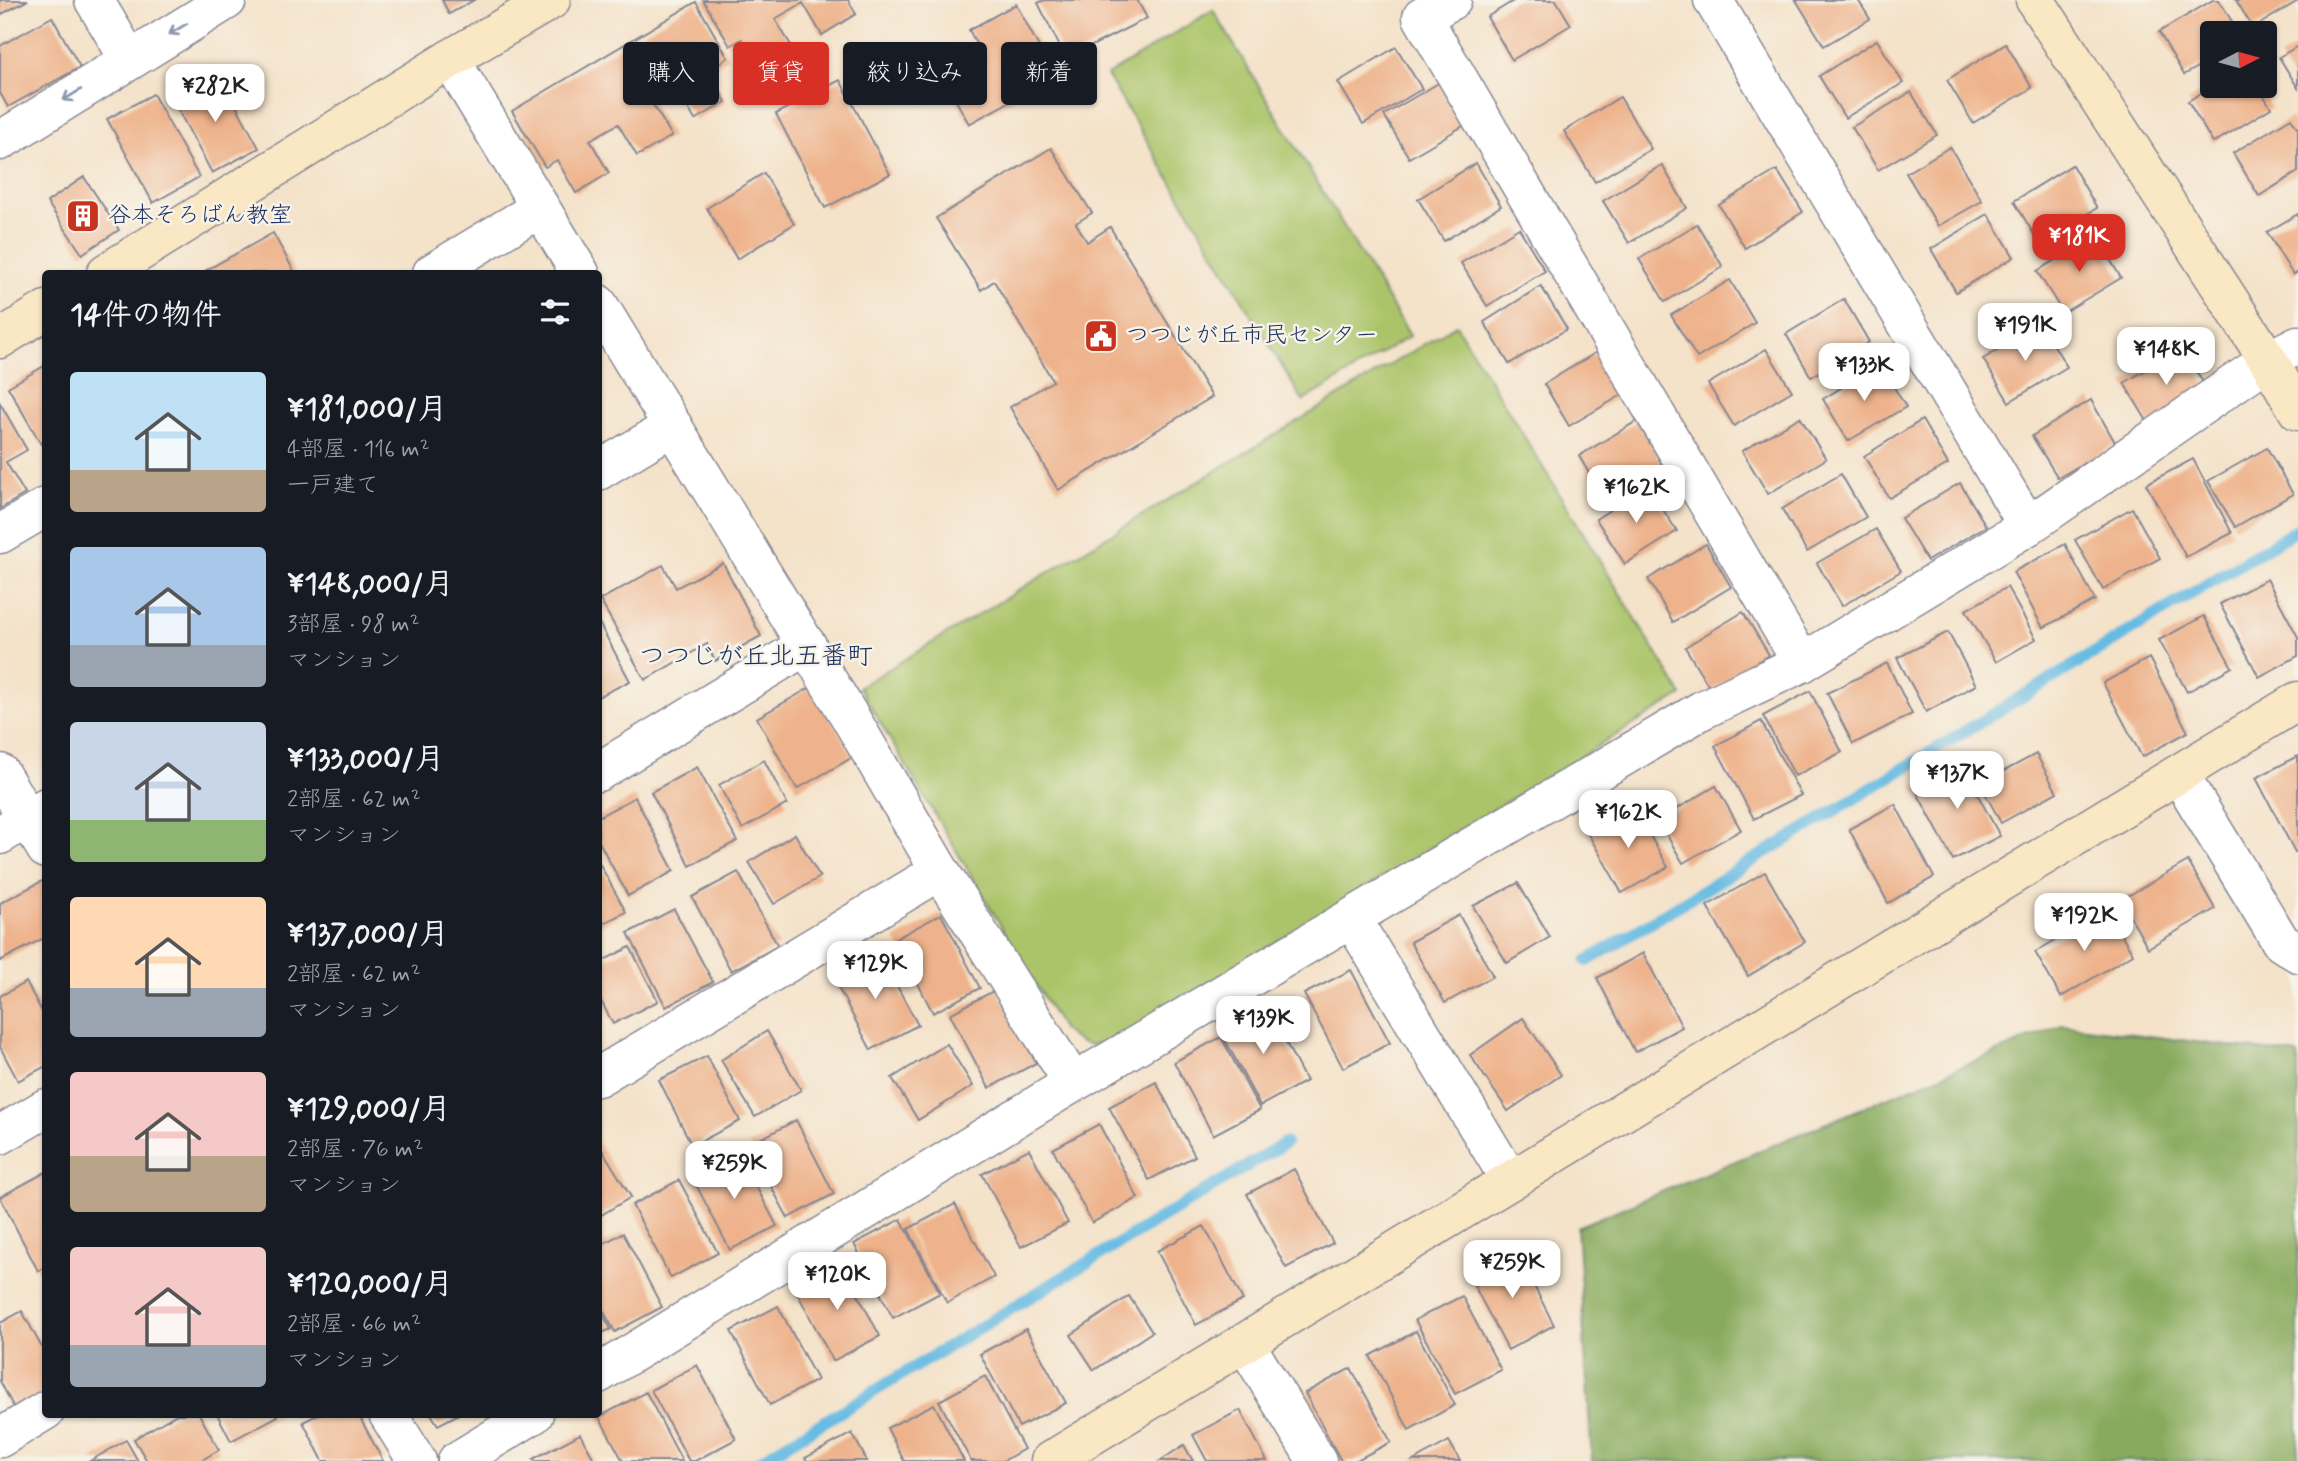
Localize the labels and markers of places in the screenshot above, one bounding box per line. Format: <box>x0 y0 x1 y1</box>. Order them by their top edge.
pin: ¥282K <box>166 64 264 124</box>
building icon: 谷本そろばん教室 <box>64 197 102 235</box>
place label: 谷本そろばん教室 <box>108 201 292 231</box>
pin: ¥181K <box>2030 215 2128 274</box>
pin: ¥191K <box>1976 304 2074 363</box>
public building icon: つつじが丘市民センター <box>1082 317 1120 355</box>
place label: つつじが丘市民センター <box>1126 321 1378 351</box>
pin: ¥148K <box>2117 328 2215 387</box>
pin: ¥133K <box>1815 344 1913 403</box>
pin: ¥162K <box>1587 466 1685 525</box>
pin: ¥137K <box>1908 752 2006 811</box>
pin: ¥162K <box>1579 790 1677 850</box>
pin: ¥192K <box>2035 894 2133 953</box>
pin: ¥129K <box>826 942 924 1001</box>
pin: ¥139K <box>1214 996 1312 1056</box>
pin: ¥259K <box>685 1142 783 1201</box>
pin: ¥259K <box>1463 1240 1561 1300</box>
pin: ¥120K <box>788 1252 886 1312</box>

